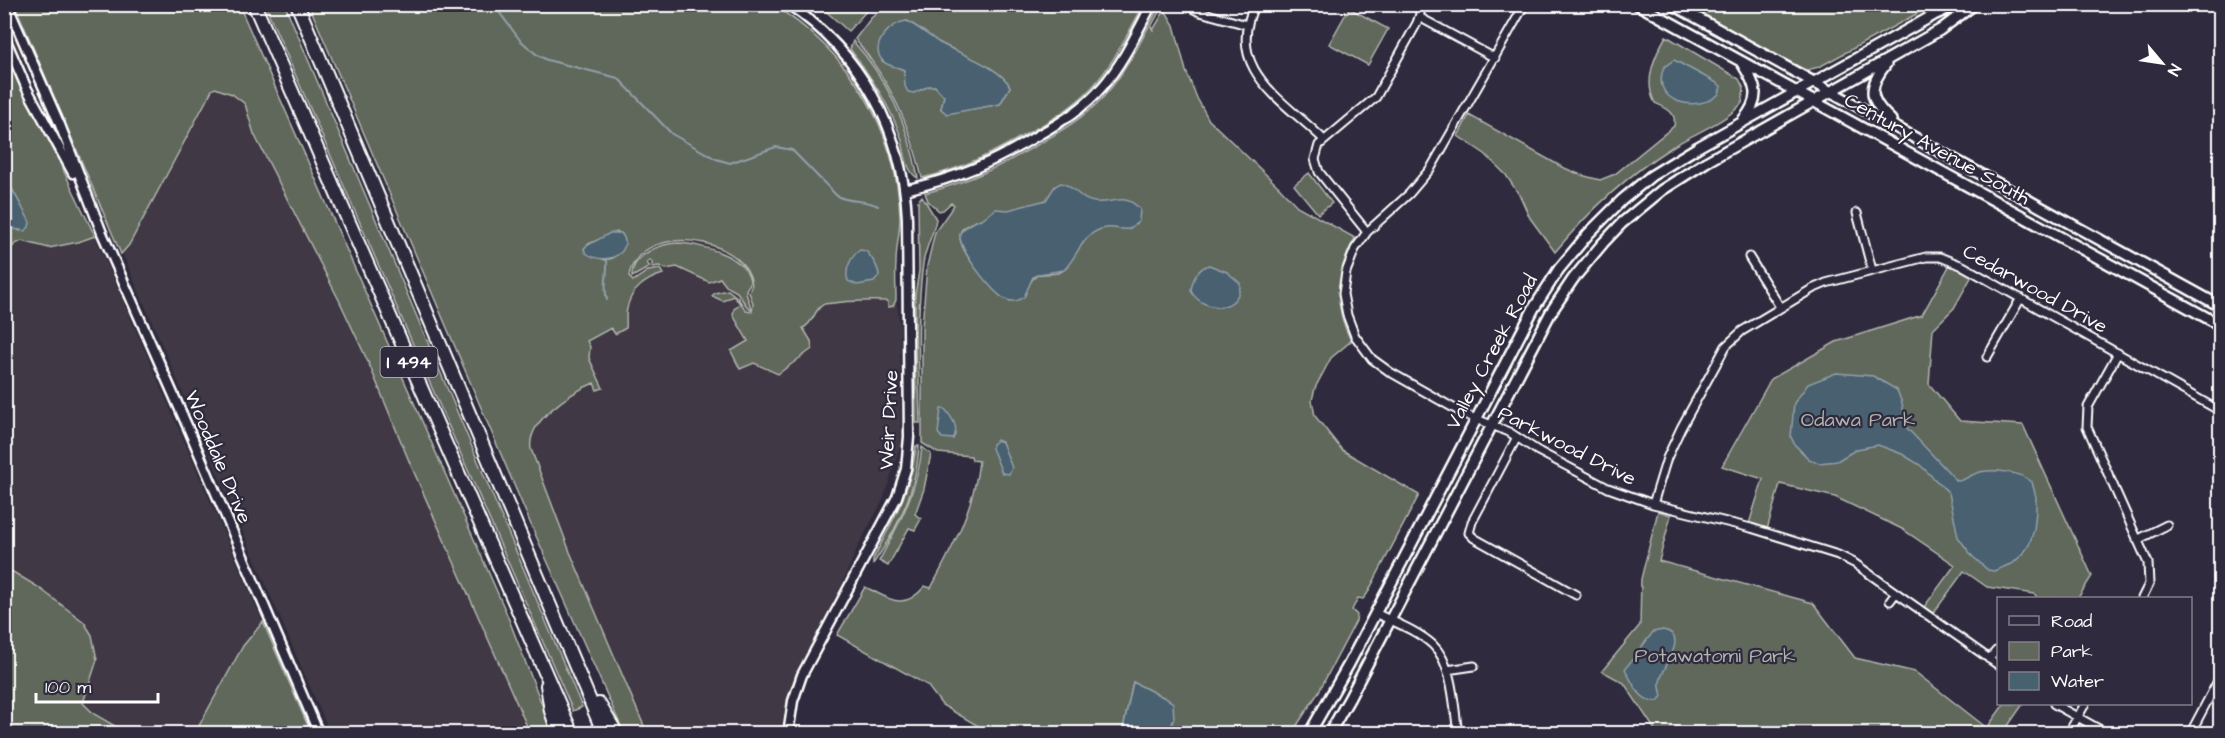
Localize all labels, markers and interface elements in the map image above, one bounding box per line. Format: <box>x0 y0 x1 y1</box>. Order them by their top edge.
north arrow <box>2132 33 2192 93</box>
text: N <box>2162 60 2186 80</box>
street label: Century Avenue South <box>1839 86 2035 213</box>
street label: Cedarwood Drive <box>1958 238 2113 341</box>
street label: Valley Creek Road <box>1439 270 1546 435</box>
road number: I 494 <box>380 347 438 377</box>
street label: Weir Drive <box>872 369 906 471</box>
street label: Wooddale Drive <box>177 386 259 528</box>
street label: Parkwood Drive <box>1493 399 1641 493</box>
park label: Odawa Park <box>1801 406 1915 434</box>
legend <box>1997 597 2192 705</box>
text: Road <box>2051 609 2092 634</box>
text: Park <box>2051 639 2093 664</box>
park label: Potawatomi Park <box>1635 642 1795 670</box>
scale bar <box>36 666 158 704</box>
text: Water <box>2051 669 2104 694</box>
text: 100 m <box>45 675 91 700</box>

